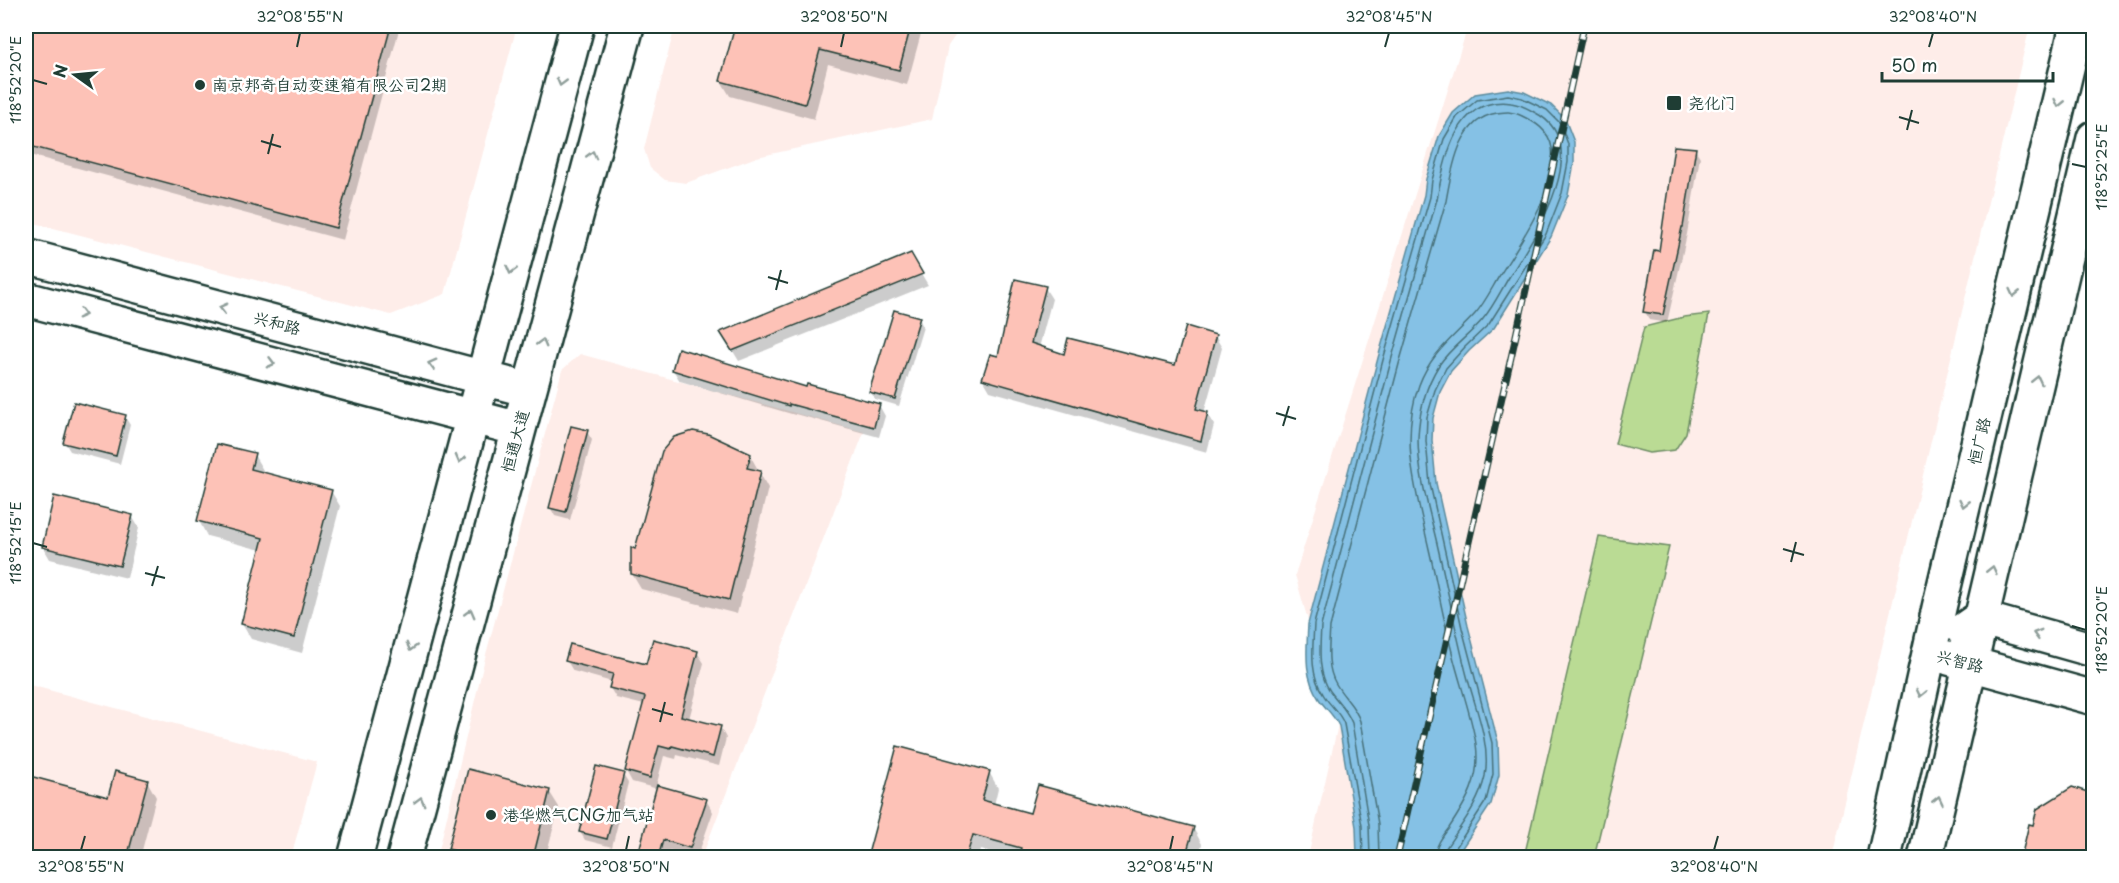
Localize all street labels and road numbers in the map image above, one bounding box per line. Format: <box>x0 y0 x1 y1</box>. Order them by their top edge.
street label: 兴和路 <box>251 304 304 340</box>
street label: 恒通大道 <box>494 407 534 475</box>
street label: 恒广路 <box>1961 415 1995 467</box>
street label: 兴智路 <box>1934 643 1986 677</box>

